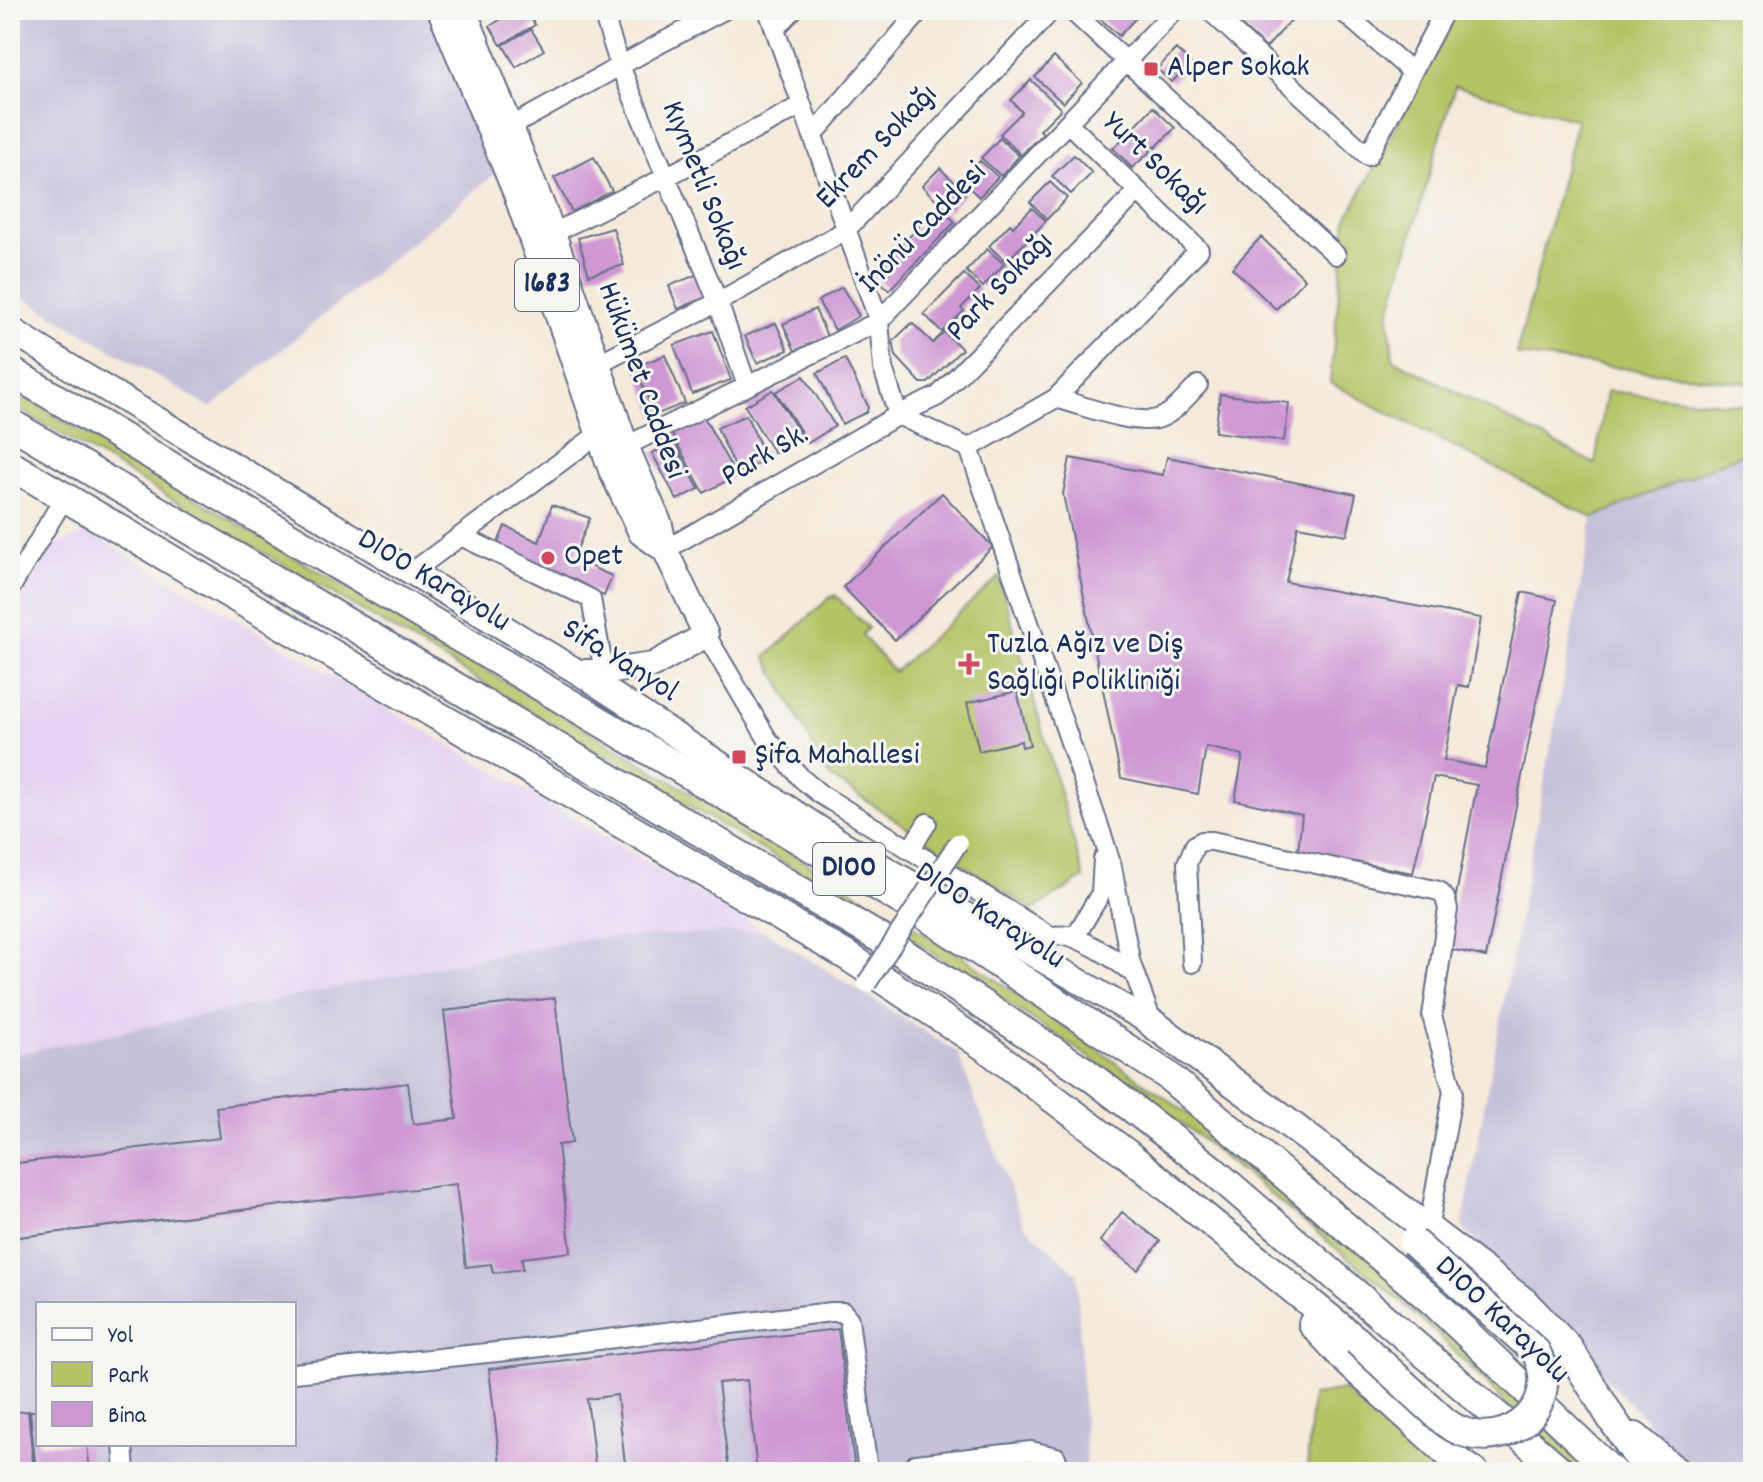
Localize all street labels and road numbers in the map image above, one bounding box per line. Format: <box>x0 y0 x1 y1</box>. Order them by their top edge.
street label: Ekrem Sokağı <box>806 75 950 221</box>
street label: Kıymetli Sokağı <box>647 95 757 277</box>
street label: Yurt Sokağı <box>1090 102 1218 228</box>
street label: İnönü Caddesi <box>849 152 999 305</box>
street label: Park Sokağı <box>936 222 1066 354</box>
road number: 1683 <box>515 259 579 311</box>
street label: Hükümet Caddesi <box>583 276 697 486</box>
street label: Park Sk. <box>714 413 818 501</box>
street label: D100 Karayolu <box>348 518 518 646</box>
street label: Sifa Yanyol <box>552 608 687 716</box>
road number: D100 <box>813 843 885 895</box>
street label: D100 Karayolu <box>905 851 1073 983</box>
street label: D100 Karayolu <box>1423 1246 1579 1396</box>

